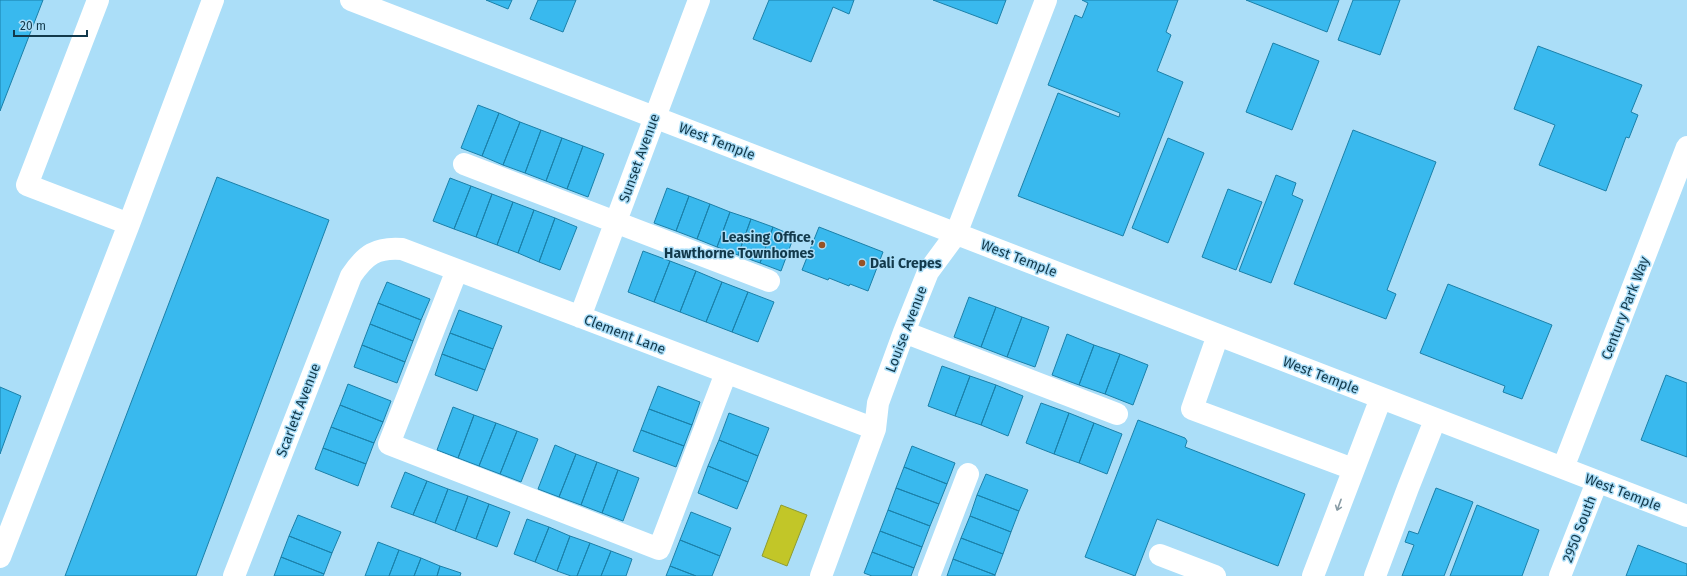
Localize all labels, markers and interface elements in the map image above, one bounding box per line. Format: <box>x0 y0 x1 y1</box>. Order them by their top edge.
scale bar <box>14 12 87 38</box>
text: 20 m <box>20 19 46 33</box>
street label: Sunset Avenue <box>616 111 663 205</box>
street label: West Temple <box>676 119 757 164</box>
place label: Leasing Office, Hawthorne Townhomes <box>664 229 814 262</box>
street label: West Temple <box>978 236 1059 281</box>
marker: Leasing Office, Hawthorne Townhomes <box>817 240 827 250</box>
street label: Century Park Way <box>1598 254 1653 362</box>
place label: Dali Crepes <box>870 255 942 272</box>
marker: Dali Crepes <box>857 258 867 268</box>
street label: Louise Avenue <box>882 284 931 375</box>
street label: Clement Lane <box>582 311 668 358</box>
street label: West Temple <box>1280 353 1361 398</box>
street label: Scarlett Avenue <box>273 361 324 460</box>
street label: West Temple <box>1582 470 1663 515</box>
street label: 2950 South <box>1559 494 1600 565</box>
one-way arrow <box>1335 499 1343 511</box>

